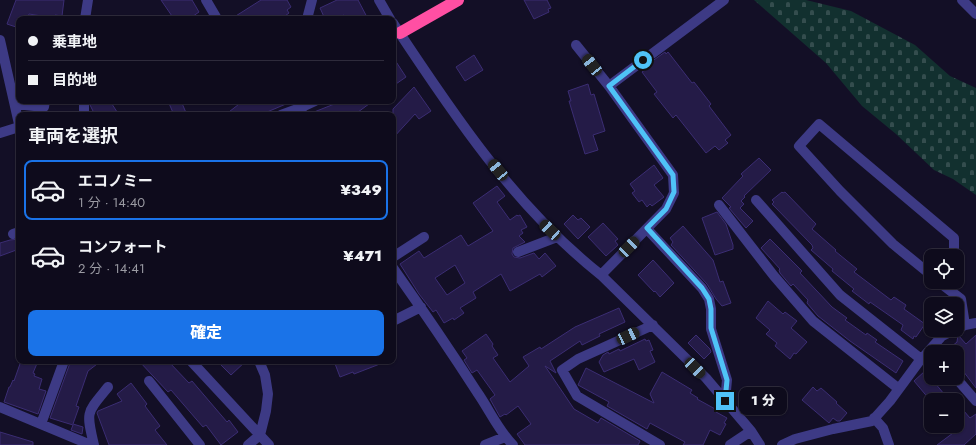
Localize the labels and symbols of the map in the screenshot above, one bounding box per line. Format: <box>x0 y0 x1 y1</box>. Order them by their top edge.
route start <box>634 51 652 69</box>
car <box>580 52 604 78</box>
car <box>486 157 510 183</box>
car <box>537 217 563 243</box>
car <box>616 234 642 260</box>
car <box>615 325 641 347</box>
car <box>682 355 708 381</box>
callout: 1 分 <box>739 387 787 415</box>
route end <box>716 392 734 410</box>

